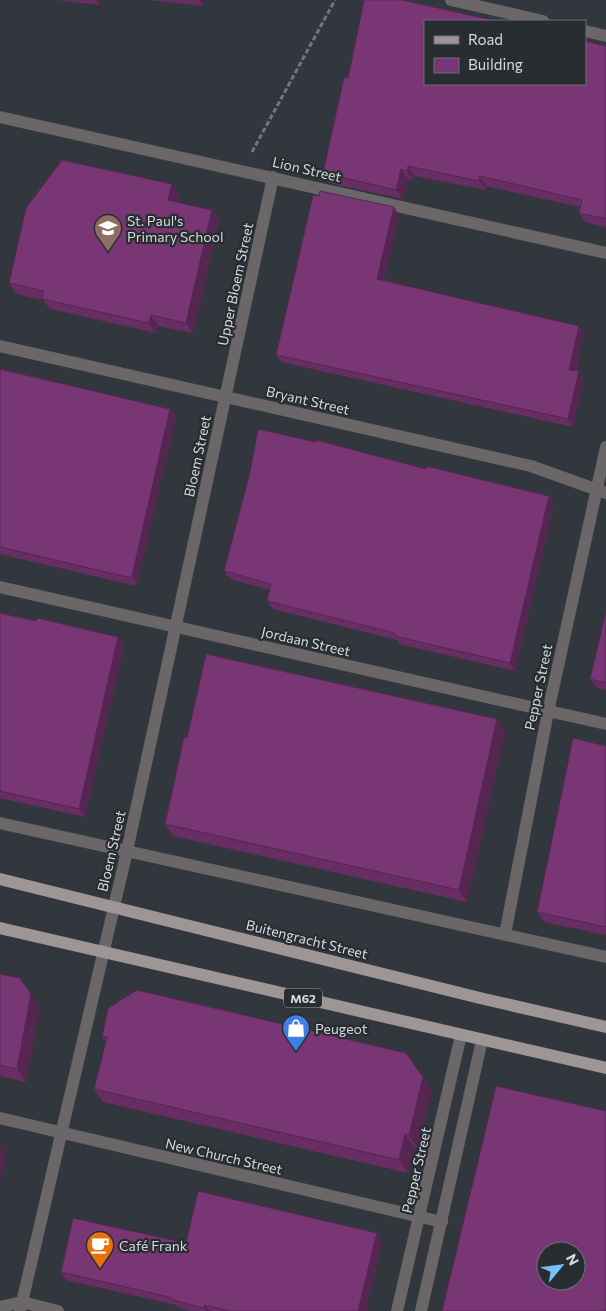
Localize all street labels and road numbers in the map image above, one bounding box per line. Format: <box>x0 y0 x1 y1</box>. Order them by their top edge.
street label: Lion Street <box>271 153 343 185</box>
street label: Upper Bloem Street <box>214 221 256 347</box>
street label: Bryant Street <box>265 382 352 418</box>
street label: Bloem Street <box>180 413 214 498</box>
street label: Jordaan Street <box>260 623 352 660</box>
street label: Pepper Street <box>521 642 555 732</box>
street label: Bloem Street <box>93 808 129 893</box>
street label: Buitengracht Street <box>244 916 370 962</box>
road number: M62 <box>284 988 322 1008</box>
street label: Pepper Street <box>398 1125 434 1215</box>
street label: New Church Street <box>164 1134 284 1178</box>

